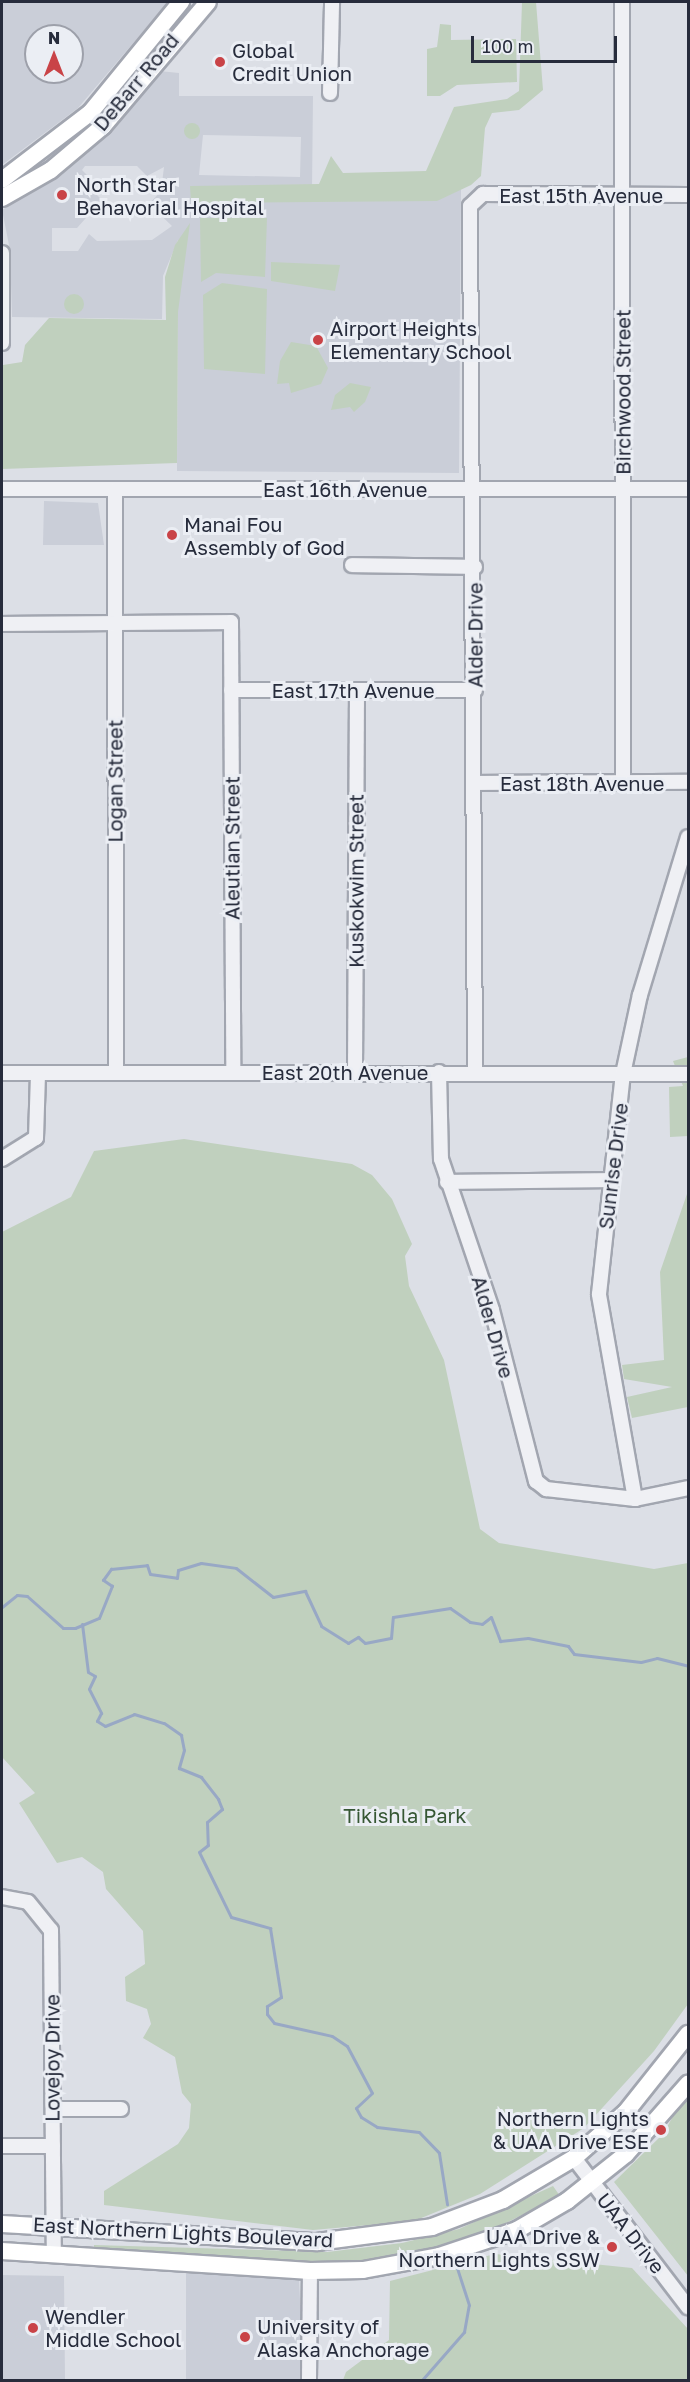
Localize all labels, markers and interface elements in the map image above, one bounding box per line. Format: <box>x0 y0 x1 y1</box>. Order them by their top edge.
north arrow <box>24 24 84 84</box>
scale bar <box>474 24 620 62</box>
text: N <box>48 28 60 48</box>
street label: DeBarr Road <box>88 28 184 136</box>
text: 100 m <box>482 35 533 57</box>
place label: Global Credit Union <box>232 39 352 86</box>
marker: Global Credit Union <box>213 55 227 69</box>
place label: North Star Behavorial Hospital <box>76 172 264 219</box>
street label: East 15th Avenue <box>499 183 663 207</box>
marker: North Star Behavorial Hospital <box>53 186 71 204</box>
street label: Birchwood Street <box>611 309 635 475</box>
place label: Airport Heights Elementary School <box>330 316 512 363</box>
marker: Airport Heights Elementary School <box>311 333 325 347</box>
street label: East 16th Avenue <box>263 477 427 501</box>
place label: Manai Fou Assembly of God <box>184 512 345 559</box>
marker: Manai Fou Assembly of God <box>165 528 179 542</box>
street label: Alder Drive <box>463 582 487 688</box>
street label: East 17th Avenue <box>271 678 435 702</box>
street label: Logan Street <box>103 719 127 843</box>
street label: East 18th Avenue <box>500 771 664 795</box>
street label: Aleutian Street <box>220 776 244 920</box>
street label: Kuskokwim Street <box>344 794 368 968</box>
street label: East 20th Avenue <box>262 1060 428 1084</box>
street label: Sunrise Drive <box>593 1101 633 1231</box>
street label: Alder Drive <box>467 1273 519 1381</box>
park label: Tikishla Park <box>343 1803 467 1827</box>
street label: Lovejoy Drive <box>40 1994 64 2122</box>
place label: Northern Lights & UAA Drive ESE <box>493 2106 649 2153</box>
marker: Northern Lights & UAA Drive ESE <box>654 2123 668 2137</box>
street label: UAA Drive <box>592 2188 670 2278</box>
street label: East Northern Lights Boulevard <box>32 2212 334 2252</box>
place label: UAA Drive & Northern Lights SSW <box>398 2224 600 2271</box>
marker: UAA Drive & Northern Lights SSW <box>605 2240 619 2254</box>
place label: Wendler Middle School <box>45 2304 181 2351</box>
place label: University of Alaska Anchorage <box>257 2314 429 2361</box>
marker: Wendler Middle School <box>26 2321 40 2335</box>
marker: University of Alaska Anchorage <box>238 2330 252 2344</box>

